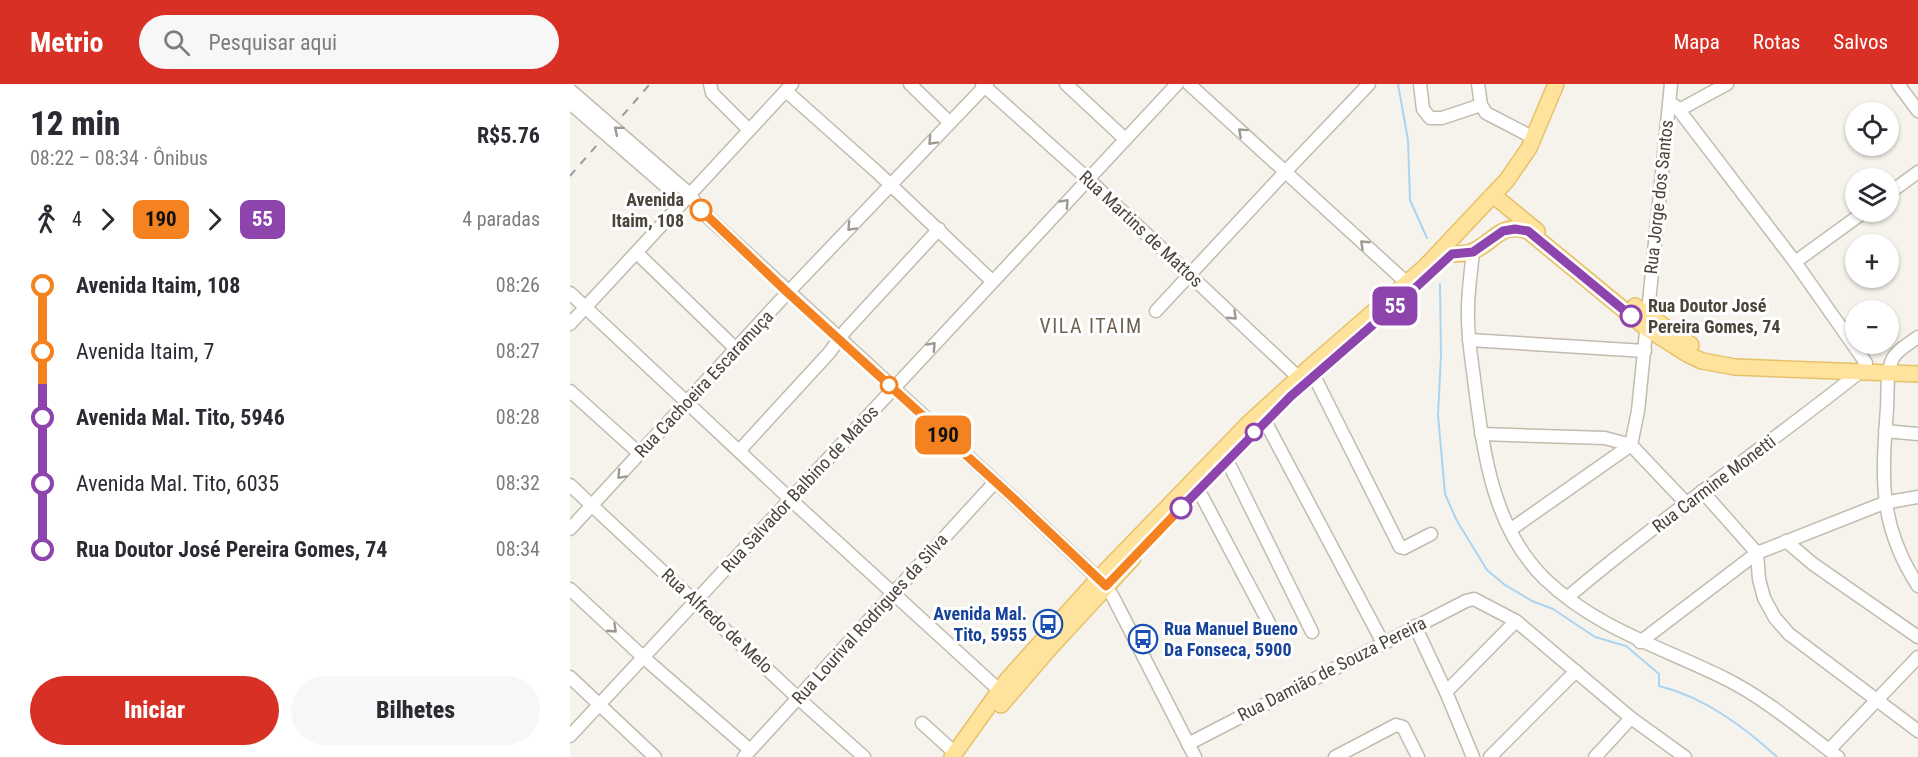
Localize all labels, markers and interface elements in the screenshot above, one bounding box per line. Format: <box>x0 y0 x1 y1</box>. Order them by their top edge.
search box <box>139 15 559 69</box>
text: Metrio <box>30 26 103 59</box>
icon: search <box>160 26 193 59</box>
text: Pesquisar aqui <box>208 30 337 55</box>
text: Mapa <box>1673 30 1720 54</box>
text: Rotas <box>1753 30 1800 54</box>
text: Salvos <box>1833 30 1888 54</box>
map controls <box>1845 102 1899 354</box>
button: locate <box>1845 102 1899 156</box>
text: 12 min <box>30 104 120 143</box>
street label: Rua Jorge dos Santos <box>1640 119 1677 275</box>
text: R$5.76 <box>477 123 540 148</box>
one-way arrow <box>614 126 625 137</box>
one-way arrow <box>1238 128 1249 139</box>
one-way arrow <box>928 134 939 145</box>
text: 08:22 – 08:34 · Ônibus <box>30 146 208 170</box>
street label: Rua Martins de Mattos <box>1075 166 1207 291</box>
button: layers <box>1845 168 1899 222</box>
place label: Avenida Itaim, 108 <box>611 189 684 231</box>
marker: Avenida Itaim, 108 <box>690 199 712 221</box>
one-way arrow <box>1058 199 1069 210</box>
icon: walk <box>30 203 63 236</box>
icon: forward <box>91 203 124 236</box>
icon: forward <box>198 203 231 236</box>
text: 4 <box>72 207 82 231</box>
text: 190 <box>145 207 177 231</box>
text: 55 <box>252 207 273 231</box>
text: 4 paradas <box>462 207 540 231</box>
one-way arrow <box>847 220 858 231</box>
button: + <box>1845 234 1899 288</box>
one-way arrow <box>1361 240 1371 251</box>
text: Avenida Itaim, 108 <box>76 273 240 298</box>
text: 08:26 <box>496 273 540 297</box>
line badge: 55 <box>1368 286 1422 326</box>
text: 55 <box>1384 294 1406 318</box>
place label: Rua Doutor José Pereira Gomes, 74 <box>1648 295 1780 337</box>
button: − <box>1845 300 1899 354</box>
marker: Rua Doutor José Pereira Gomes, 74 <box>1620 305 1642 327</box>
street label: Rua Cachoeira Escaramuça <box>630 306 777 462</box>
one-way arrow <box>1225 308 1236 319</box>
district label: VILA ITAIM <box>1039 314 1143 338</box>
text: Avenida Itaim, 7 <box>76 339 214 364</box>
text: 08:27 <box>496 339 540 363</box>
one-way arrow <box>925 342 936 353</box>
unlabelled marker <box>880 376 898 394</box>
street label: Rua Salvador Balbino de Matos <box>717 401 882 576</box>
text: Avenida Mal. Tito, 5946 <box>76 405 285 430</box>
text: 08:28 <box>496 405 540 429</box>
line badge: 190 <box>908 416 977 454</box>
text: 190 <box>927 423 959 447</box>
unlabelled marker <box>1245 423 1263 441</box>
street label: Rua Carmine Monetti <box>1648 430 1779 537</box>
one-way arrow <box>617 467 628 478</box>
text: Avenida Mal. Tito, 6035 <box>76 471 279 496</box>
text: 08:32 <box>496 471 540 495</box>
unlabelled marker <box>1170 497 1192 519</box>
street label: Rua Lourival Rodrigues da Silva <box>787 529 952 708</box>
text: Rua Doutor José Pereira Gomes, 74 <box>76 537 387 562</box>
text: 08:34 <box>496 537 540 561</box>
street label: Rua Alfredo de Melo <box>658 564 777 677</box>
place label: Avenida Mal. Tito, 5955 <box>933 603 1027 645</box>
bus stop icon: Avenida Mal. Tito, 5955 <box>1032 608 1064 640</box>
street label: Rua Damião de Souza Pereira <box>1234 612 1429 725</box>
place label: Rua Manuel Bueno Da Fonseca, 5900 <box>1164 618 1298 660</box>
one-way arrow <box>606 622 617 633</box>
bus stop icon: Rua Manuel Bueno Da Fonseca, 5900 <box>1127 623 1159 655</box>
button: Iniciar <box>30 676 279 745</box>
button: Bilhetes <box>291 676 540 745</box>

